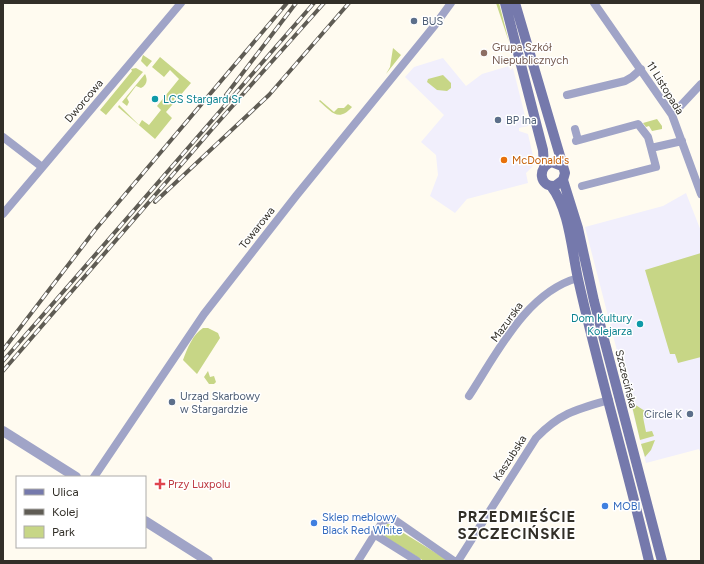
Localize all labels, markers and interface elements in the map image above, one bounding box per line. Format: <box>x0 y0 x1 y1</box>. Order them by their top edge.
place label: BUS <box>422 15 443 28</box>
marker: BUS <box>409 16 419 26</box>
place label: Grupa Szkół Niepublicznych <box>492 41 568 67</box>
marker: Grupa Szkół Niepublicznych <box>479 48 489 58</box>
street label: 11 Listopada <box>644 59 686 117</box>
street label: Dworcowa <box>62 77 106 125</box>
place label: LCS Stargard Sr <box>163 93 242 106</box>
marker: LCS Stargard Sr <box>150 94 160 104</box>
place label: BP Ina <box>506 114 537 127</box>
marker: BP Ina <box>493 115 503 125</box>
place label: McDonald's <box>512 154 569 167</box>
marker: McDonald's <box>499 155 509 165</box>
street label: Towarowa <box>237 204 277 252</box>
street label: Mazurska <box>488 300 526 344</box>
place label: Dom Kultury Kolejarza <box>571 312 632 338</box>
marker: Dom Kultury Kolejarza <box>635 319 645 329</box>
street label: Szczecińska <box>612 348 640 410</box>
place label: Urząd Skarbowy w Stargardzie <box>180 390 260 416</box>
marker: Urząd Skarbowy w Stargardzie <box>167 397 177 407</box>
place label: Circle K <box>644 408 682 421</box>
marker: Circle K <box>685 409 695 419</box>
street label: Kaszubska <box>491 433 529 483</box>
legend <box>16 476 146 548</box>
place label: Przy Luxpolu <box>168 478 230 491</box>
marker: Przy Luxpolu <box>155 479 165 489</box>
text: Ulica <box>52 485 79 499</box>
place label: MOBI <box>613 500 641 513</box>
marker: MOBI <box>600 501 610 511</box>
text: Kolej <box>52 505 79 519</box>
district label: PRZEDMIEŚCIE SZCZECIŃSKIE <box>458 508 576 543</box>
place label: Sklep meblowy Black Red White <box>322 511 402 537</box>
marker: Sklep meblowy Black Red White <box>309 518 319 528</box>
text: Park <box>52 525 75 539</box>

